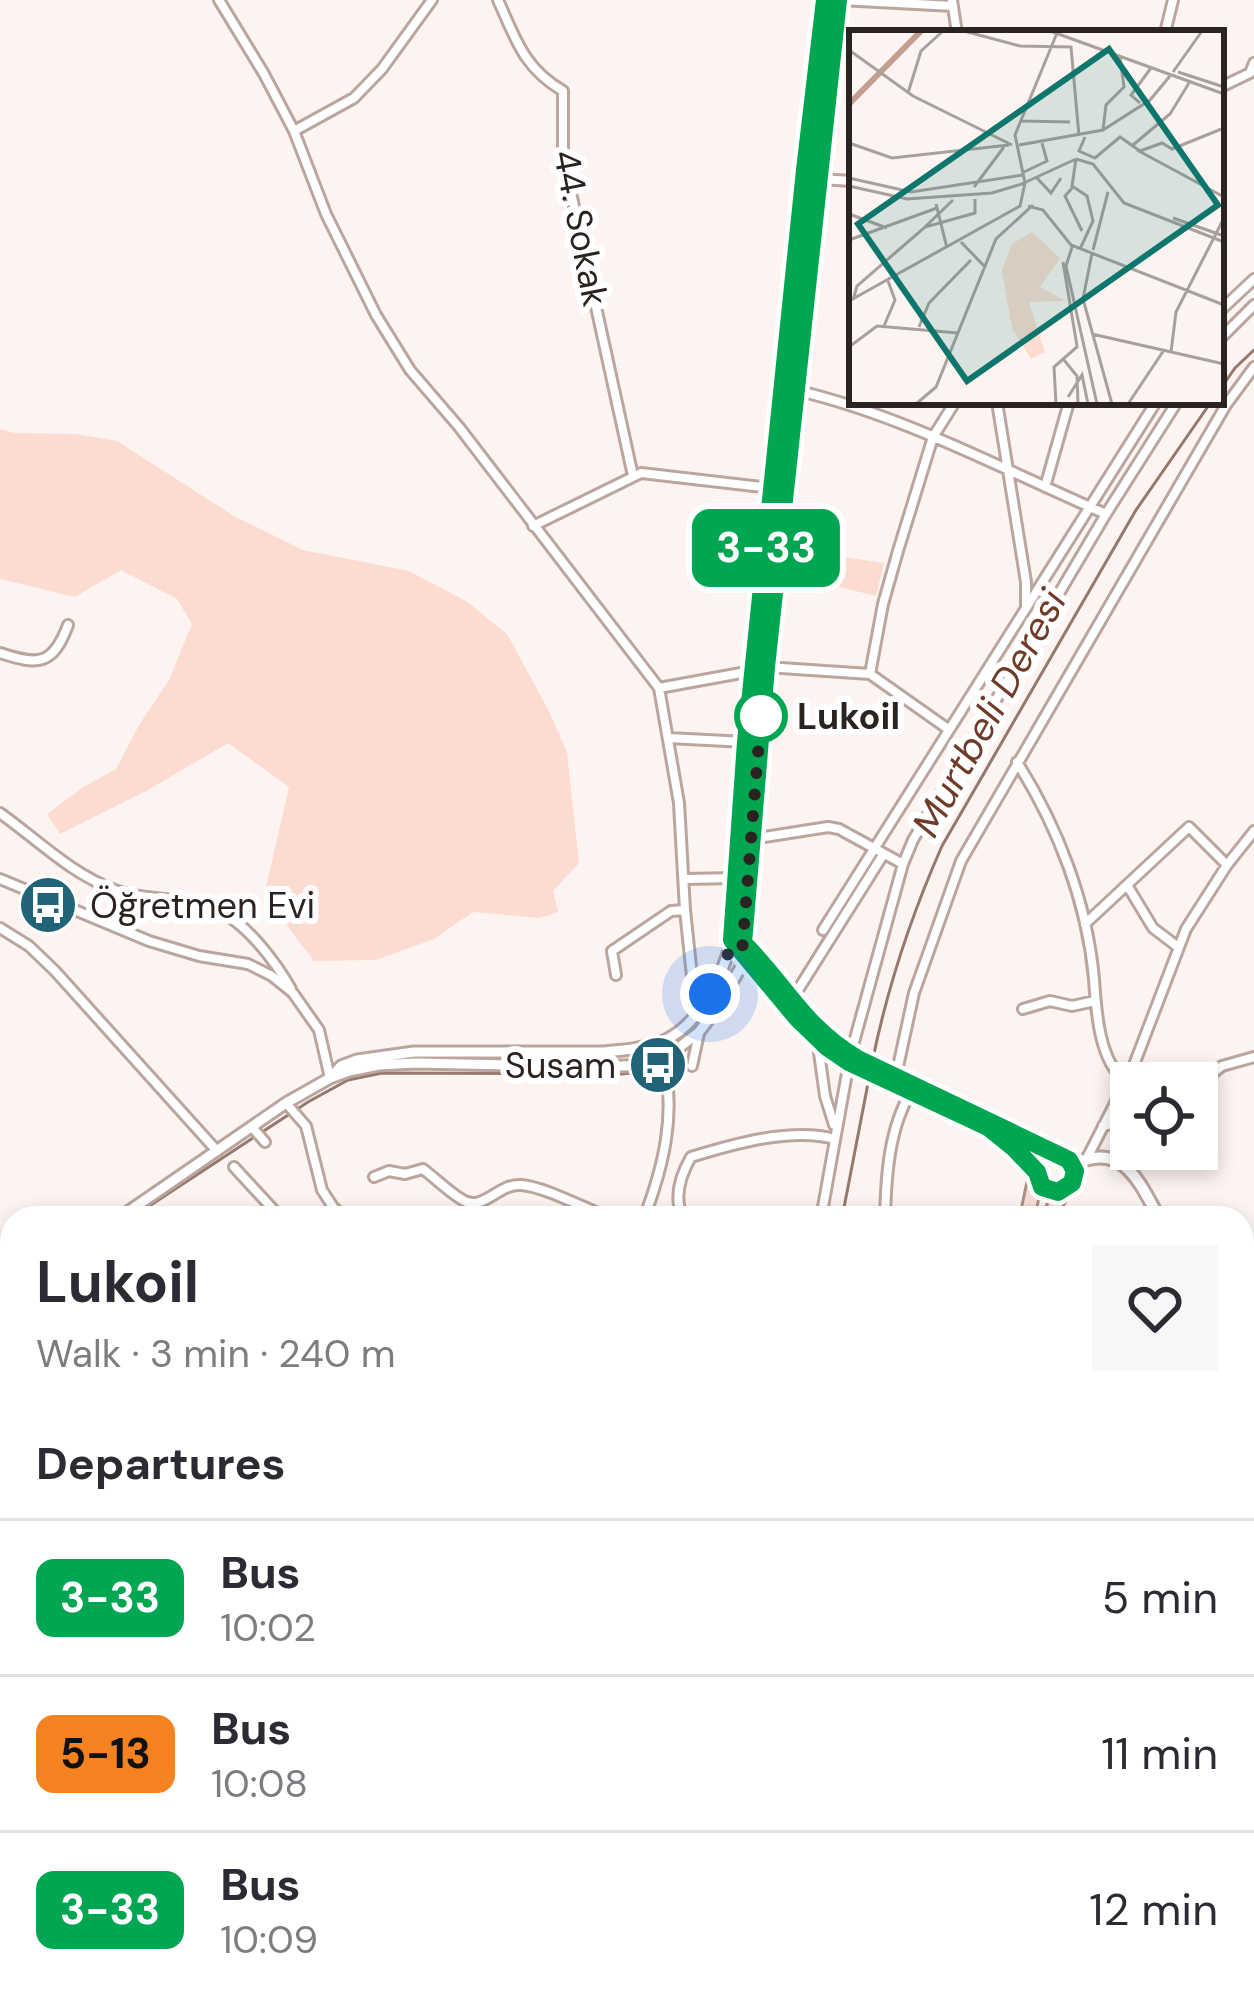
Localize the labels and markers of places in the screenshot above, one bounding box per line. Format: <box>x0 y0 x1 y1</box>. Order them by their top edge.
marker: Lukoil <box>736 691 786 741</box>
place label: Lukoil <box>797 693 900 740</box>
bus stop icon: Öğretmen Evi <box>17 874 79 936</box>
place label: Öğretmen Evi <box>90 882 315 929</box>
bus stop icon: Susam <box>627 1034 689 1096</box>
place label: Susam <box>505 1042 616 1089</box>

